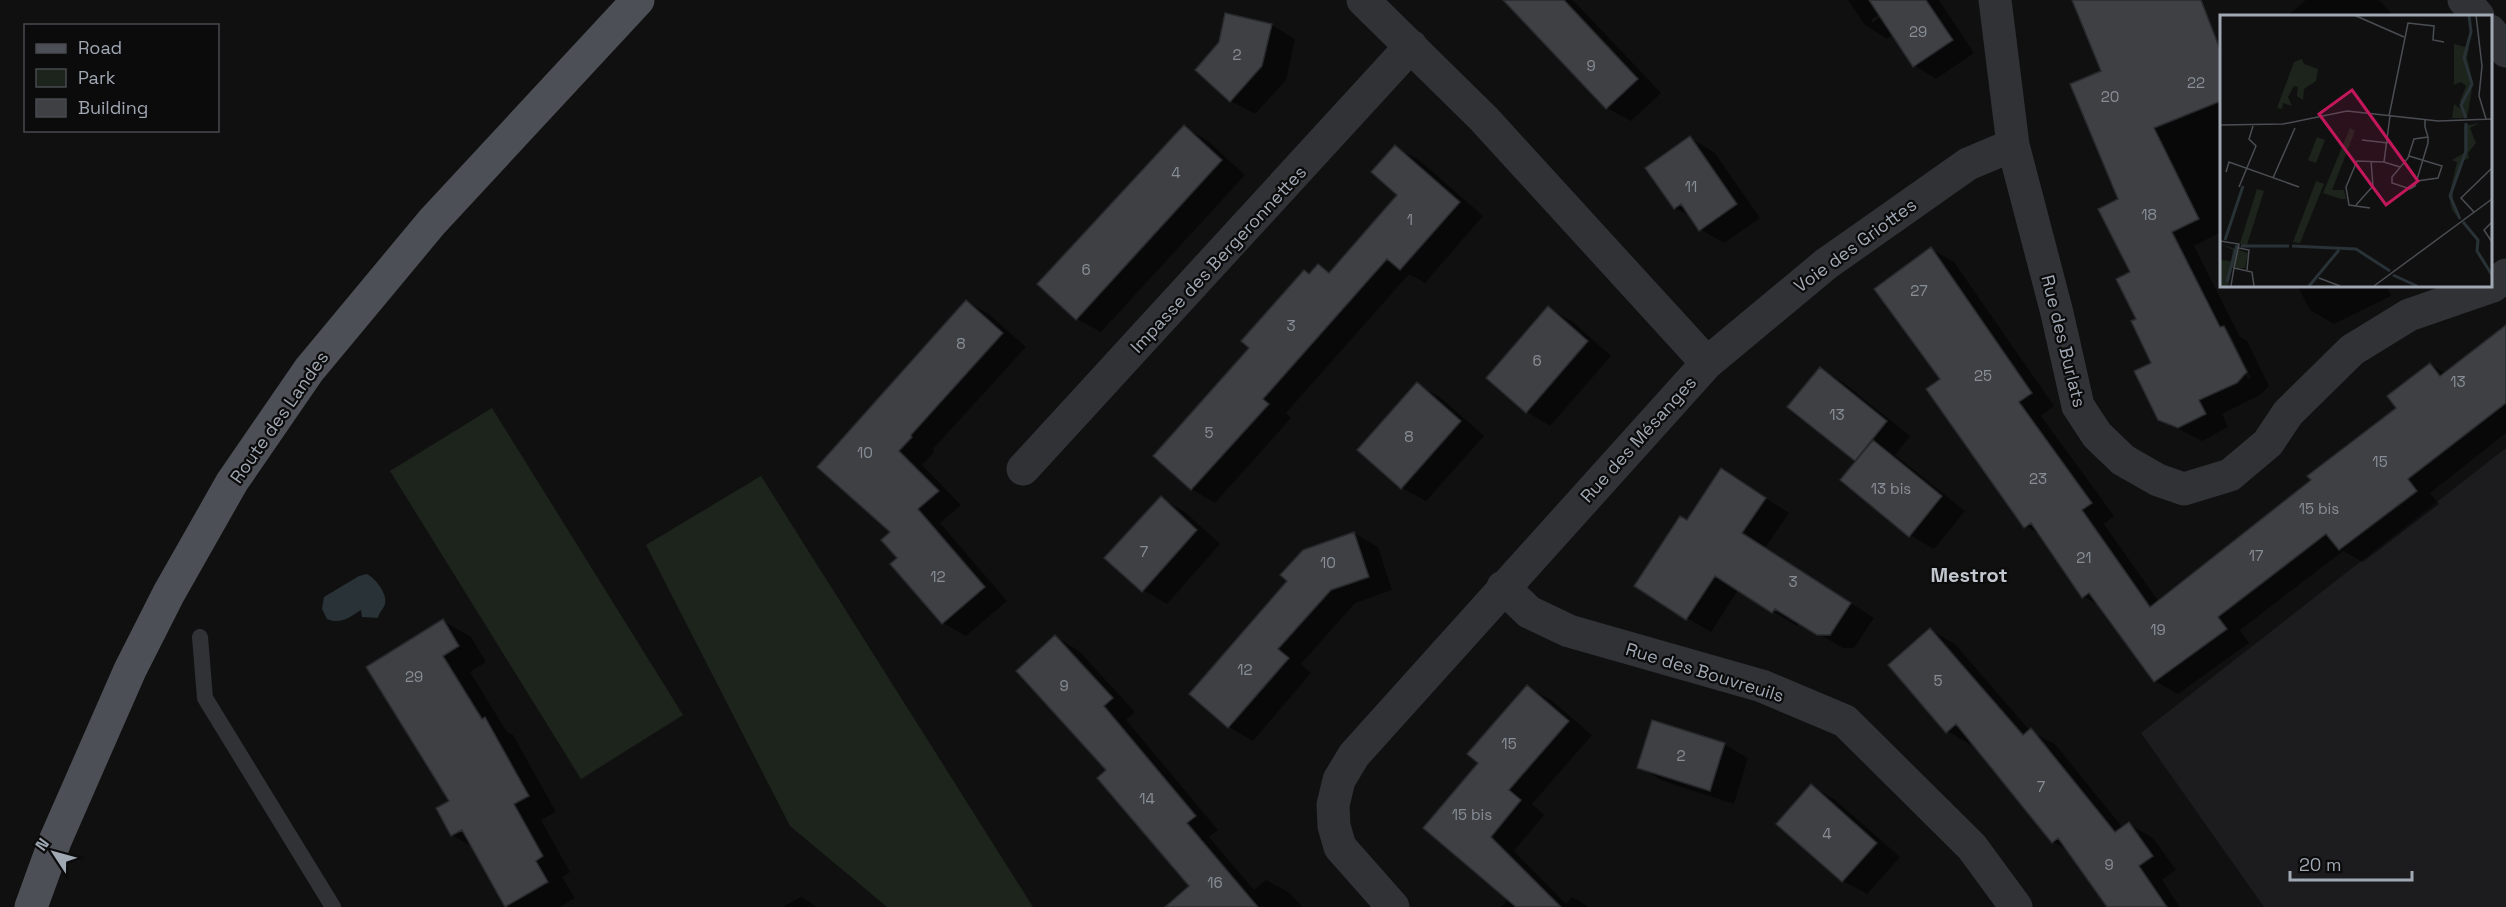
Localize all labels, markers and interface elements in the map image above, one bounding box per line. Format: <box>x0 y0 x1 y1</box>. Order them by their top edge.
inset map <box>2220 15 2491 286</box>
house number: 29 <box>1909 22 1927 41</box>
legend <box>24 24 219 132</box>
text: Road <box>78 36 122 59</box>
house number: 2 <box>1232 45 1242 64</box>
house number: 9 <box>1586 56 1596 75</box>
text: Park <box>78 66 116 89</box>
house number: 22 <box>2187 73 2205 92</box>
house number: 20 <box>2101 87 2119 106</box>
text: Building <box>78 96 148 119</box>
street label: Impasse des Bergeronnettes <box>1125 160 1311 358</box>
house number: 4 <box>1171 163 1181 182</box>
house number: 11 <box>1685 177 1697 196</box>
street label: Voie des Griottes <box>1789 193 1921 297</box>
house number: 18 <box>2141 205 2157 224</box>
house number: 1 <box>1407 210 1413 229</box>
house number: 6 <box>1081 260 1091 279</box>
street label: Rue des Burlats <box>2036 272 2092 410</box>
house number: 27 <box>1910 281 1928 300</box>
house number: 3 <box>1286 316 1296 335</box>
house number: 8 <box>956 334 966 353</box>
street label: Route des Landes <box>225 346 333 488</box>
house number: 6 <box>1532 351 1542 370</box>
house number: 25 <box>1974 366 1992 385</box>
street label: Rue des Mésanges <box>1575 371 1701 507</box>
house number: 13 <box>2450 372 2466 391</box>
house number: 13 <box>1829 405 1845 424</box>
house number: 5 <box>1205 423 1214 442</box>
house number: 8 <box>1404 427 1414 446</box>
house number: 10 <box>857 443 873 462</box>
house number: 15 <box>2372 452 2388 471</box>
house number: 23 <box>2029 469 2047 488</box>
house number: 13 bis <box>1871 479 1911 498</box>
house number: 15 bis <box>2299 499 2339 518</box>
house number: 7 <box>1140 542 1148 561</box>
house number: 17 <box>2249 546 2263 565</box>
house number: 21 <box>2076 548 2092 567</box>
house number: 10 <box>1320 553 1336 572</box>
district label: Mestrot <box>1930 562 2008 588</box>
house number: 12 <box>930 567 946 586</box>
house number: 3 <box>1788 572 1798 591</box>
house number: 19 <box>2150 620 2166 639</box>
street label: Rue des Bouvreuils <box>1623 637 1787 707</box>
house number: 12 <box>1237 660 1253 679</box>
house number: 29 <box>405 667 423 686</box>
house number: 5 <box>1934 671 1943 690</box>
house number: 9 <box>1059 676 1069 695</box>
house number: 15 <box>1501 734 1517 753</box>
house number: 2 <box>1676 746 1686 765</box>
house number: 7 <box>2037 777 2045 796</box>
house number: 14 <box>1139 789 1155 808</box>
house number: 15 bis <box>1452 805 1492 824</box>
north arrow <box>24 823 84 883</box>
house number: 4 <box>1822 824 1832 843</box>
text: N <box>31 834 54 855</box>
scale bar <box>2290 844 2412 882</box>
text: 20 m <box>2299 853 2342 876</box>
house number: 9 <box>2104 855 2114 874</box>
house number: 16 <box>1207 873 1223 892</box>

